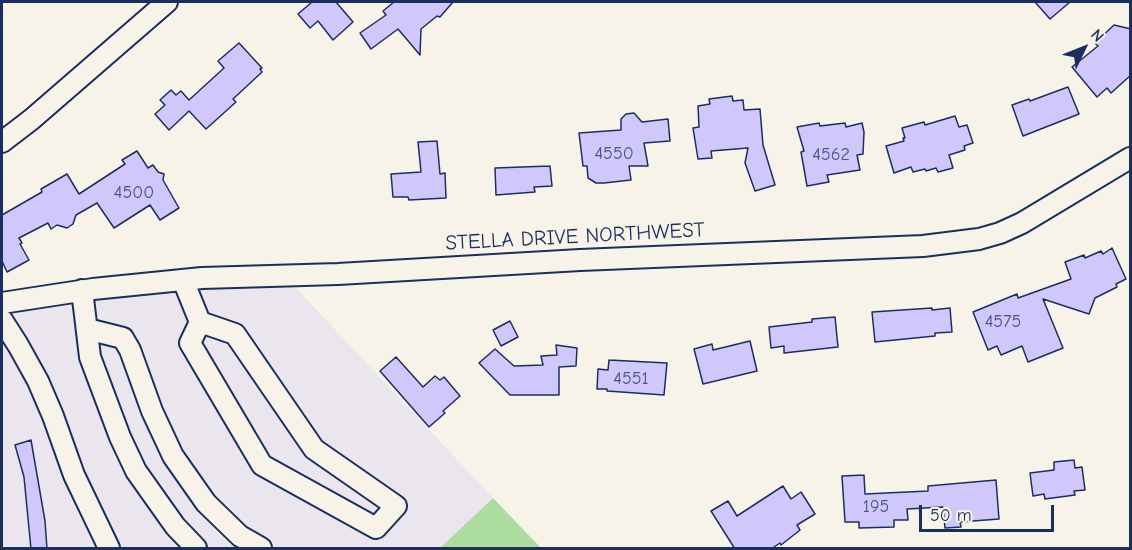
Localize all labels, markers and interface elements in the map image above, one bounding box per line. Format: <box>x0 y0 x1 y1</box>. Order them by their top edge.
north arrow <box>1054 18 1114 78</box>
text: N <box>1087 26 1107 46</box>
house number: 4550 <box>594 143 634 165</box>
house number: 4562 <box>812 144 850 166</box>
house number: 4500 <box>114 182 154 204</box>
street label: STELLA DRIVE NORTHWEST <box>445 218 705 256</box>
house number: 4575 <box>985 311 1021 333</box>
house number: 4551 <box>613 368 649 390</box>
scale bar <box>922 493 1057 531</box>
house number: 195 <box>863 496 889 518</box>
text: 50 m <box>930 505 972 526</box>

